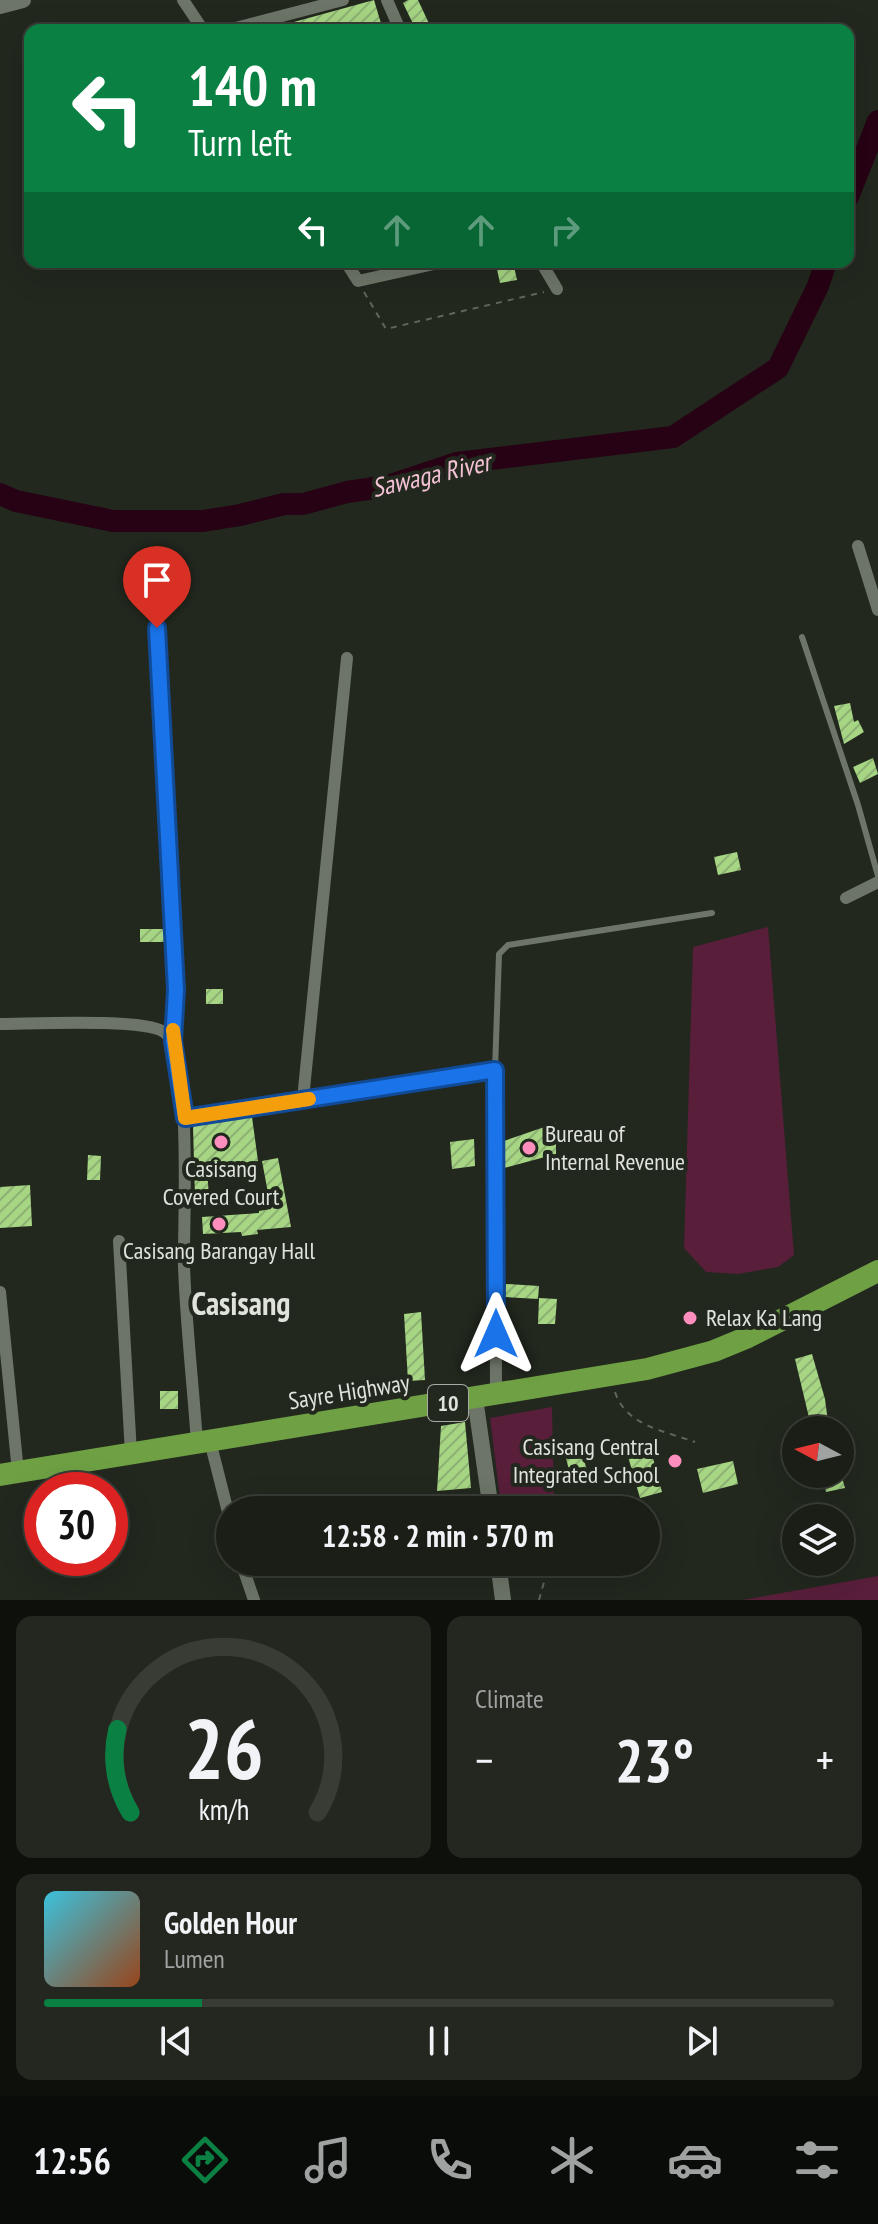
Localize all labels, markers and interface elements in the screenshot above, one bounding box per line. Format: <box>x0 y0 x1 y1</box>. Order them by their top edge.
text: 140 m <box>188 49 317 121</box>
icon: left <box>56 56 160 160</box>
text: Turn left <box>188 119 292 166</box>
icon: left <box>291 208 335 252</box>
icon: ahead <box>375 208 419 252</box>
icon: ahead <box>459 208 503 252</box>
icon: right <box>543 208 587 252</box>
water label: Sawaga River <box>368 444 497 504</box>
pin <box>123 546 191 628</box>
icon: arrive <box>135 558 179 602</box>
place label: Bureau of Internal Revenue <box>545 1118 685 1177</box>
marker: Casisang Covered Court <box>212 1133 230 1151</box>
marker: Bureau of Internal Revenue <box>520 1139 538 1157</box>
place label: Casisang Covered Court <box>163 1153 280 1212</box>
marker: Casisang Barangay Hall <box>210 1215 228 1233</box>
place label: Casisang Barangay Hall <box>123 1235 315 1266</box>
district label: Casisang <box>192 1282 290 1324</box>
position arrow <box>454 1292 538 1376</box>
place label: Relax Ka Lang <box>706 1302 822 1333</box>
marker: Relax Ka Lang <box>681 1309 699 1327</box>
street label: Sayre Highway <box>286 1367 412 1416</box>
road number: 10 <box>428 1385 468 1421</box>
north arrow <box>782 1416 854 1488</box>
map controls <box>782 1416 854 1576</box>
place label: Casisang Central Integrated School <box>513 1431 659 1490</box>
marker: Casisang Central Integrated School <box>666 1452 684 1470</box>
speed limit sign: 30 <box>24 1472 128 1576</box>
button: layers <box>782 1504 854 1576</box>
text: 12:58 · 2 min · 570 m <box>322 1516 554 1555</box>
text: Climate <box>475 1682 544 1715</box>
text: 26 <box>184 1694 263 1802</box>
text: 23° <box>615 1721 694 1799</box>
text: − <box>475 1731 493 1788</box>
text: + <box>816 1731 834 1788</box>
text: km/h <box>198 1791 249 1828</box>
text: Golden Hour <box>164 1903 297 1942</box>
text: Lumen <box>164 1942 225 1975</box>
icon: previous <box>154 2019 198 2063</box>
icon: pause <box>417 2019 461 2063</box>
icon: next <box>680 2019 724 2063</box>
icon: directions <box>177 2132 233 2188</box>
icon: music <box>300 2132 356 2188</box>
icon: phone <box>422 2132 478 2188</box>
icon: climate <box>544 2132 600 2188</box>
icon: car <box>667 2132 723 2188</box>
icon: filters <box>789 2132 845 2188</box>
text: 12:56 <box>33 2137 111 2184</box>

